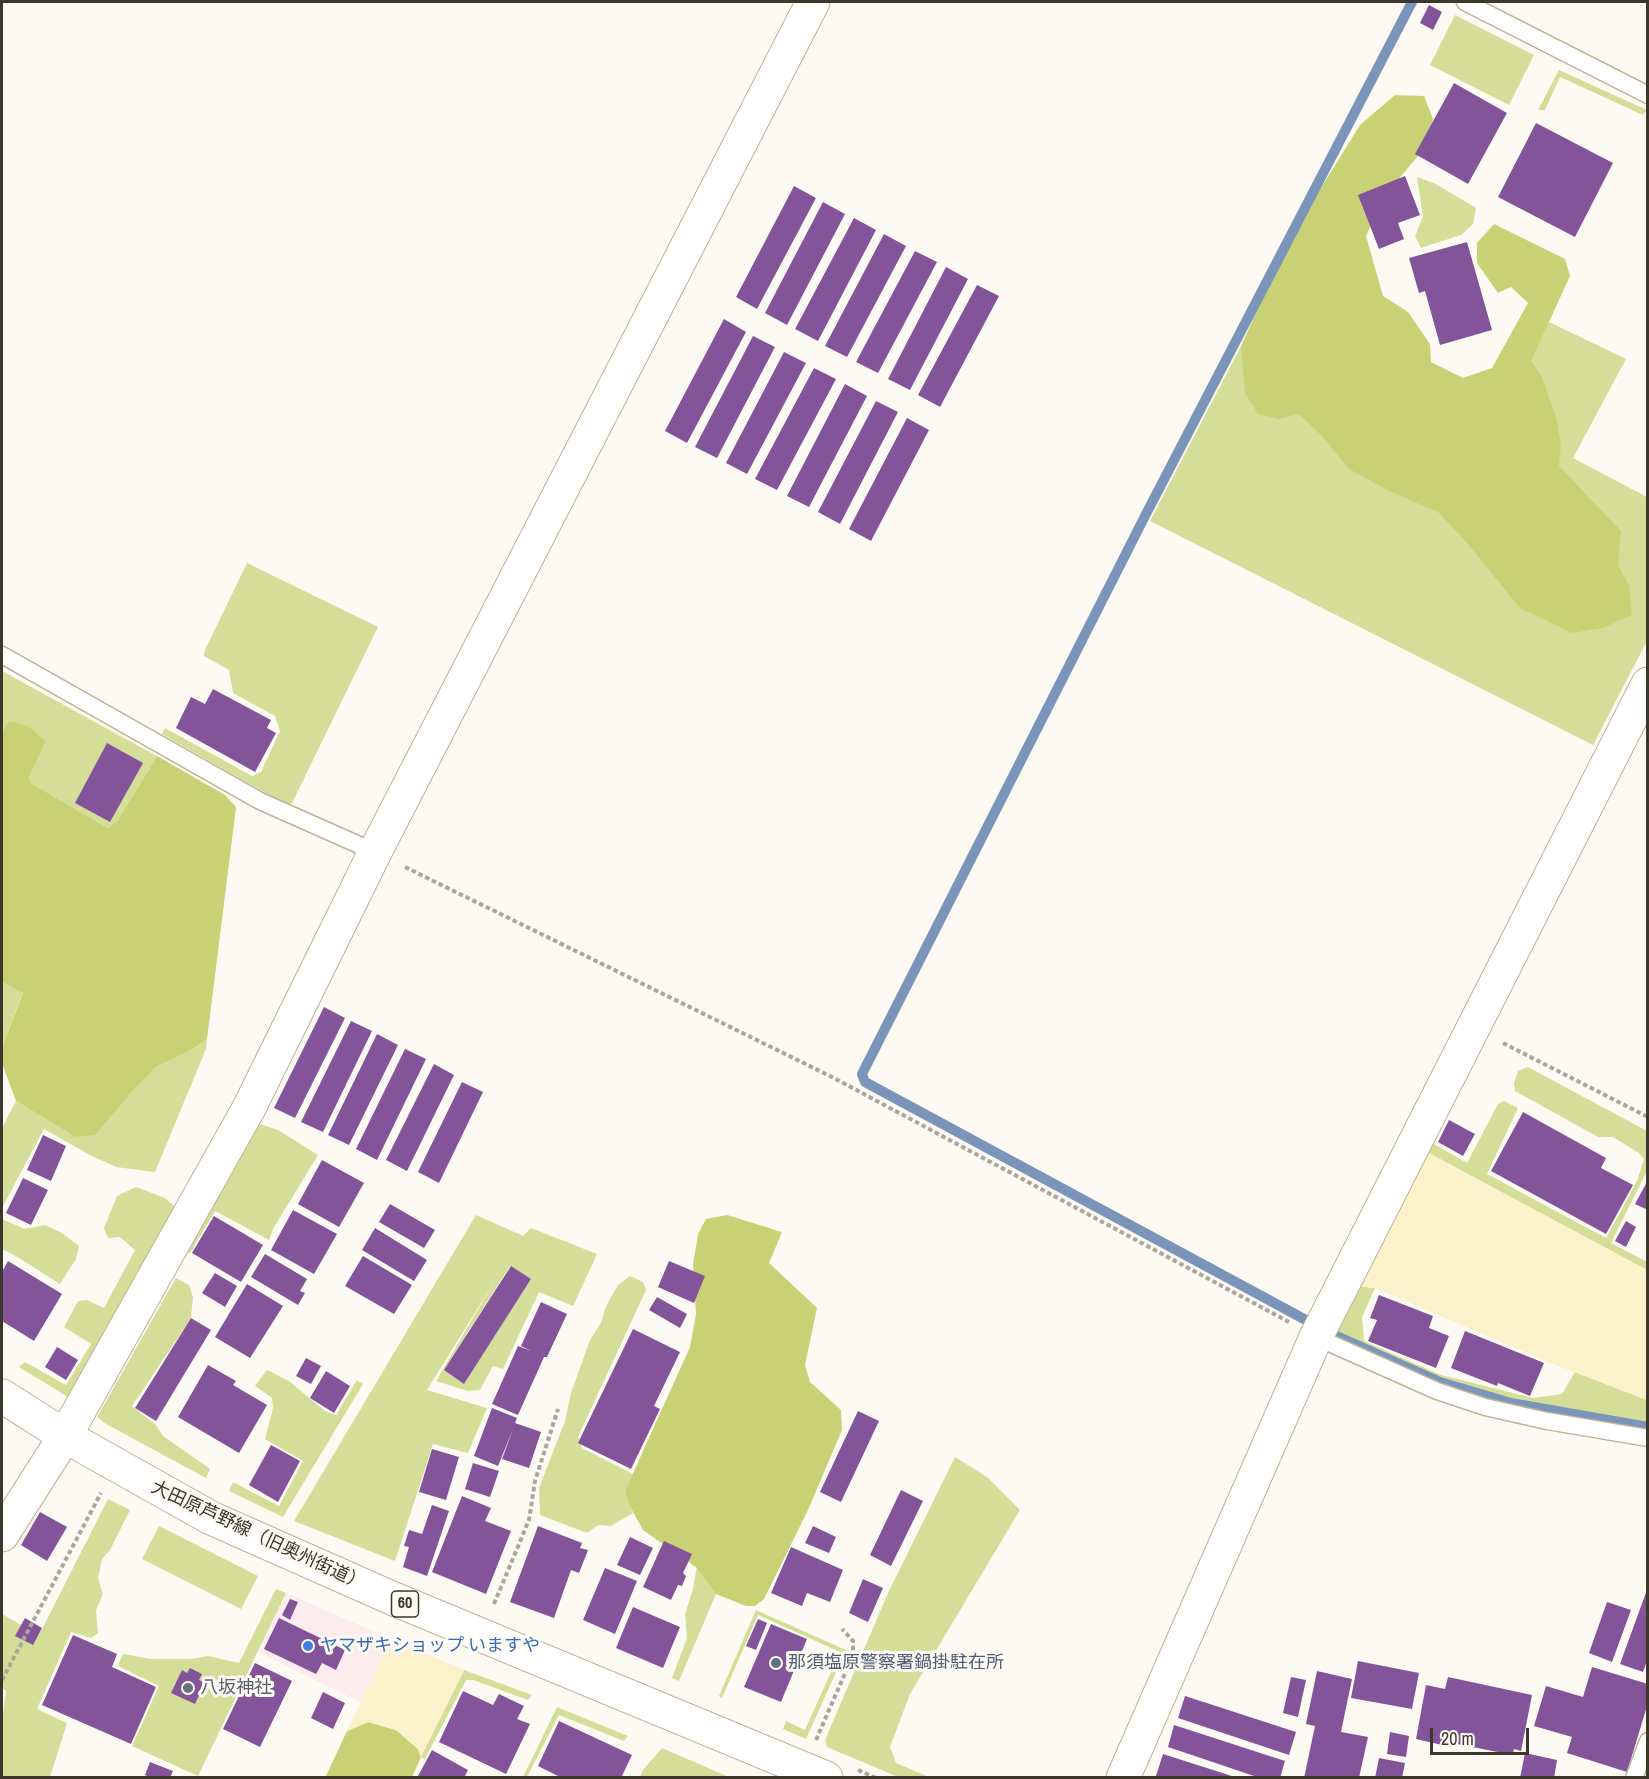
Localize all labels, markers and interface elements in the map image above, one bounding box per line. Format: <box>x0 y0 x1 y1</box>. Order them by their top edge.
street label: 大田原芦野線（旧奥州街道） <box>147 1477 369 1595</box>
road number: 60 <box>392 1591 418 1617</box>
place label: ヤマザキショップ いますや <box>320 1635 540 1657</box>
marker: ヤマザキショップ いますや <box>301 1639 315 1653</box>
place label: 那須塩原警察署鍋掛駐在所 <box>788 1652 1004 1674</box>
marker: 那須塩原警察署鍋掛駐在所 <box>769 1656 783 1670</box>
place label: 八坂神社 <box>200 1677 272 1699</box>
marker: 八坂神社 <box>181 1681 195 1695</box>
scale bar <box>1433 1716 1532 1754</box>
text: 20 m <box>1441 1726 1474 1751</box>

